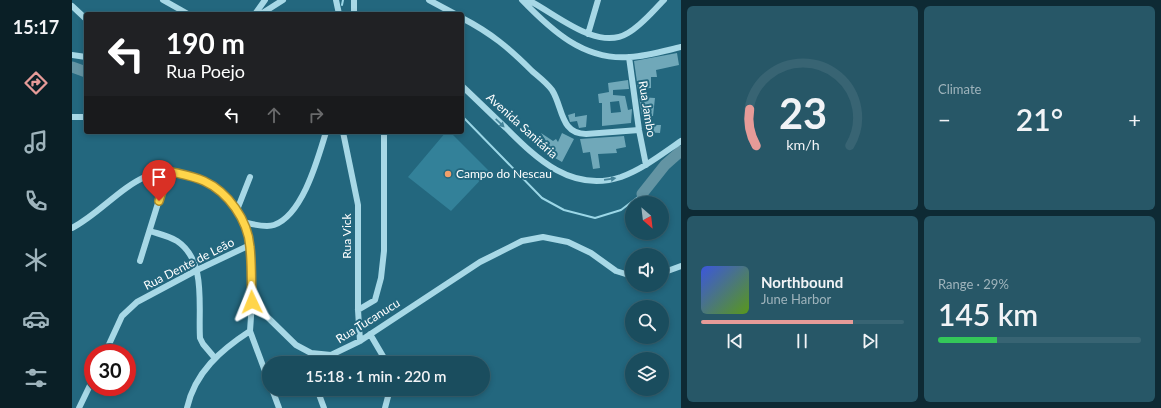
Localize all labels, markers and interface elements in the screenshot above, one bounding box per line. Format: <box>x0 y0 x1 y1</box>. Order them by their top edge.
text: 15:17 <box>13 16 59 38</box>
text: 190 m <box>166 26 245 60</box>
icon: left <box>100 28 152 80</box>
text: Rua Poejo <box>166 60 245 82</box>
icon: directions <box>22 69 50 97</box>
street label: Rua Jambo <box>636 80 659 138</box>
text: Climate <box>938 81 981 97</box>
text: 23 <box>778 88 827 138</box>
street label: Avenida Sanitária <box>484 90 561 162</box>
text: 21° <box>1016 101 1063 137</box>
icon: left <box>221 104 243 126</box>
icon: ahead <box>263 104 285 126</box>
icon: right <box>305 104 327 126</box>
text: − <box>938 106 951 133</box>
text: + <box>1128 106 1141 133</box>
one-way arrow <box>495 118 505 128</box>
icon: music <box>22 128 50 156</box>
text: km/h <box>786 136 819 153</box>
pin <box>142 160 176 201</box>
icon: arrive <box>148 166 170 188</box>
place label: Campo do Nescau <box>456 166 552 181</box>
marker: Campo do Nescau <box>443 169 453 179</box>
one-way arrow <box>604 176 617 182</box>
icon: phone <box>22 187 50 215</box>
north arrow <box>625 196 669 240</box>
map controls <box>625 196 669 396</box>
street label: Rua Vick <box>339 212 354 259</box>
street label: Rua Dente de Leão <box>141 234 237 293</box>
icon: climate <box>22 246 50 274</box>
button: sound <box>625 248 669 292</box>
text: Northbound <box>761 273 843 291</box>
text: Range · 29% <box>938 276 1009 292</box>
position arrow <box>231 281 273 323</box>
text: June Harbor <box>761 291 831 307</box>
street label: Rua Tucanucu <box>333 295 403 346</box>
text: 145 km <box>938 296 1038 332</box>
button: search <box>625 300 669 344</box>
icon: car <box>22 305 50 333</box>
icon: previous <box>724 330 746 352</box>
icon: pause <box>791 330 813 352</box>
icon: next <box>859 330 881 352</box>
speed limit sign: 30 <box>84 344 136 396</box>
button: layers <box>625 352 669 396</box>
icon: filters <box>22 364 50 392</box>
text: 15:18 · 1 min · 220 m <box>306 367 446 385</box>

